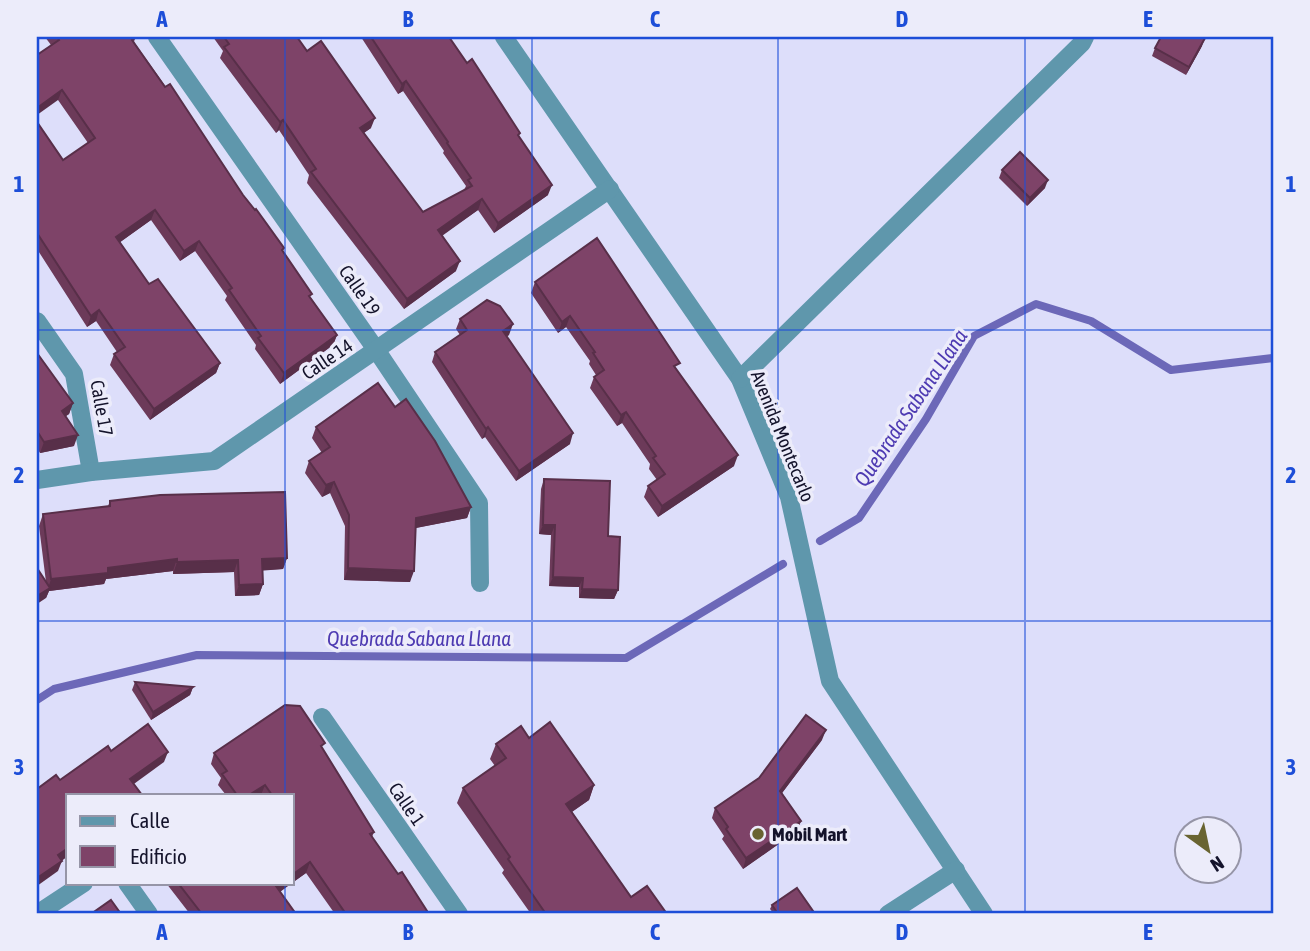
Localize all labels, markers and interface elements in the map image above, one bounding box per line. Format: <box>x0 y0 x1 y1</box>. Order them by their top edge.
text: A <box>155 6 168 32</box>
text: B <box>403 6 414 32</box>
text: C <box>650 6 661 32</box>
text: D <box>896 6 909 32</box>
text: E <box>1143 6 1153 32</box>
text: 1 <box>14 171 25 197</box>
text: 1 <box>1286 171 1297 197</box>
street label: Calle 19 <box>335 261 385 319</box>
water label: Quebrada Sabana Llana <box>849 324 972 490</box>
street label: Calle 14 <box>297 334 357 384</box>
street label: Avenida Montecarlo <box>747 367 819 505</box>
street label: Calle 17 <box>86 378 118 438</box>
text: 2 <box>14 462 24 488</box>
text: 2 <box>1286 462 1296 488</box>
water label: Quebrada Sabana Llana <box>327 626 511 650</box>
text: 3 <box>14 754 24 780</box>
text: 3 <box>1286 754 1296 780</box>
street label: Calle 1 <box>384 778 430 830</box>
legend <box>66 794 294 884</box>
text: Calle <box>130 808 170 832</box>
north arrow <box>1174 814 1244 884</box>
place label: Mobil Mart <box>772 823 848 845</box>
marker: Mobil Mart <box>750 826 766 842</box>
text: Edificio <box>130 844 187 868</box>
text: N <box>1207 852 1228 877</box>
text: A <box>155 919 168 945</box>
text: B <box>403 919 414 945</box>
text: C <box>650 919 661 945</box>
text: D <box>896 919 909 945</box>
text: E <box>1143 919 1153 945</box>

